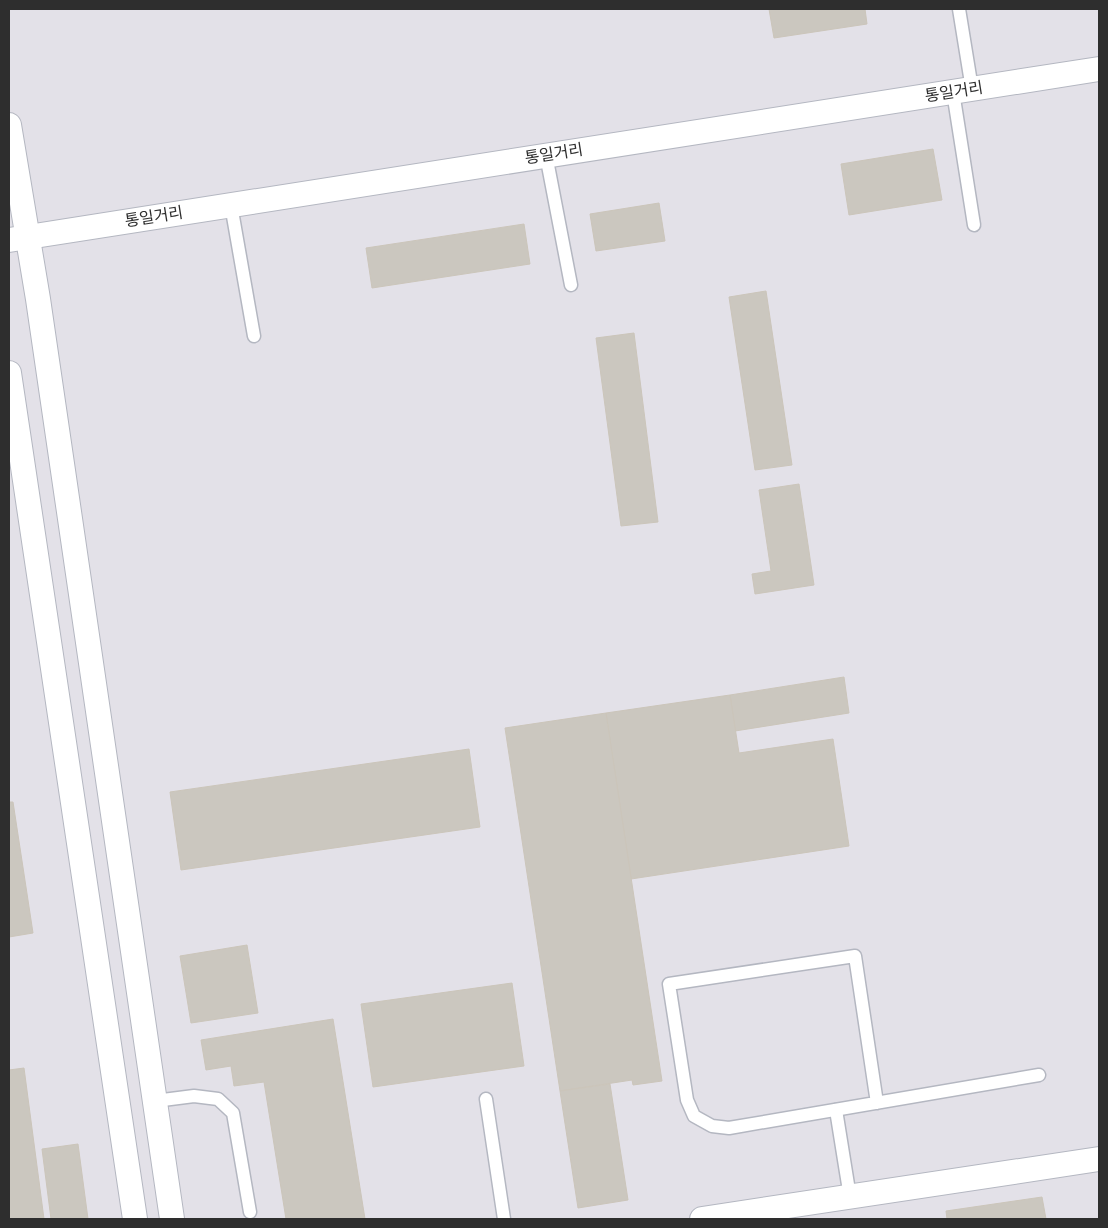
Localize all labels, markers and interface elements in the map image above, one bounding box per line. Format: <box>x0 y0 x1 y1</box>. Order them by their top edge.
street label: 통일거리 <box>923 77 985 107</box>
street label: 통일거리 <box>523 139 585 169</box>
street label: 통일거리 <box>123 202 185 232</box>

